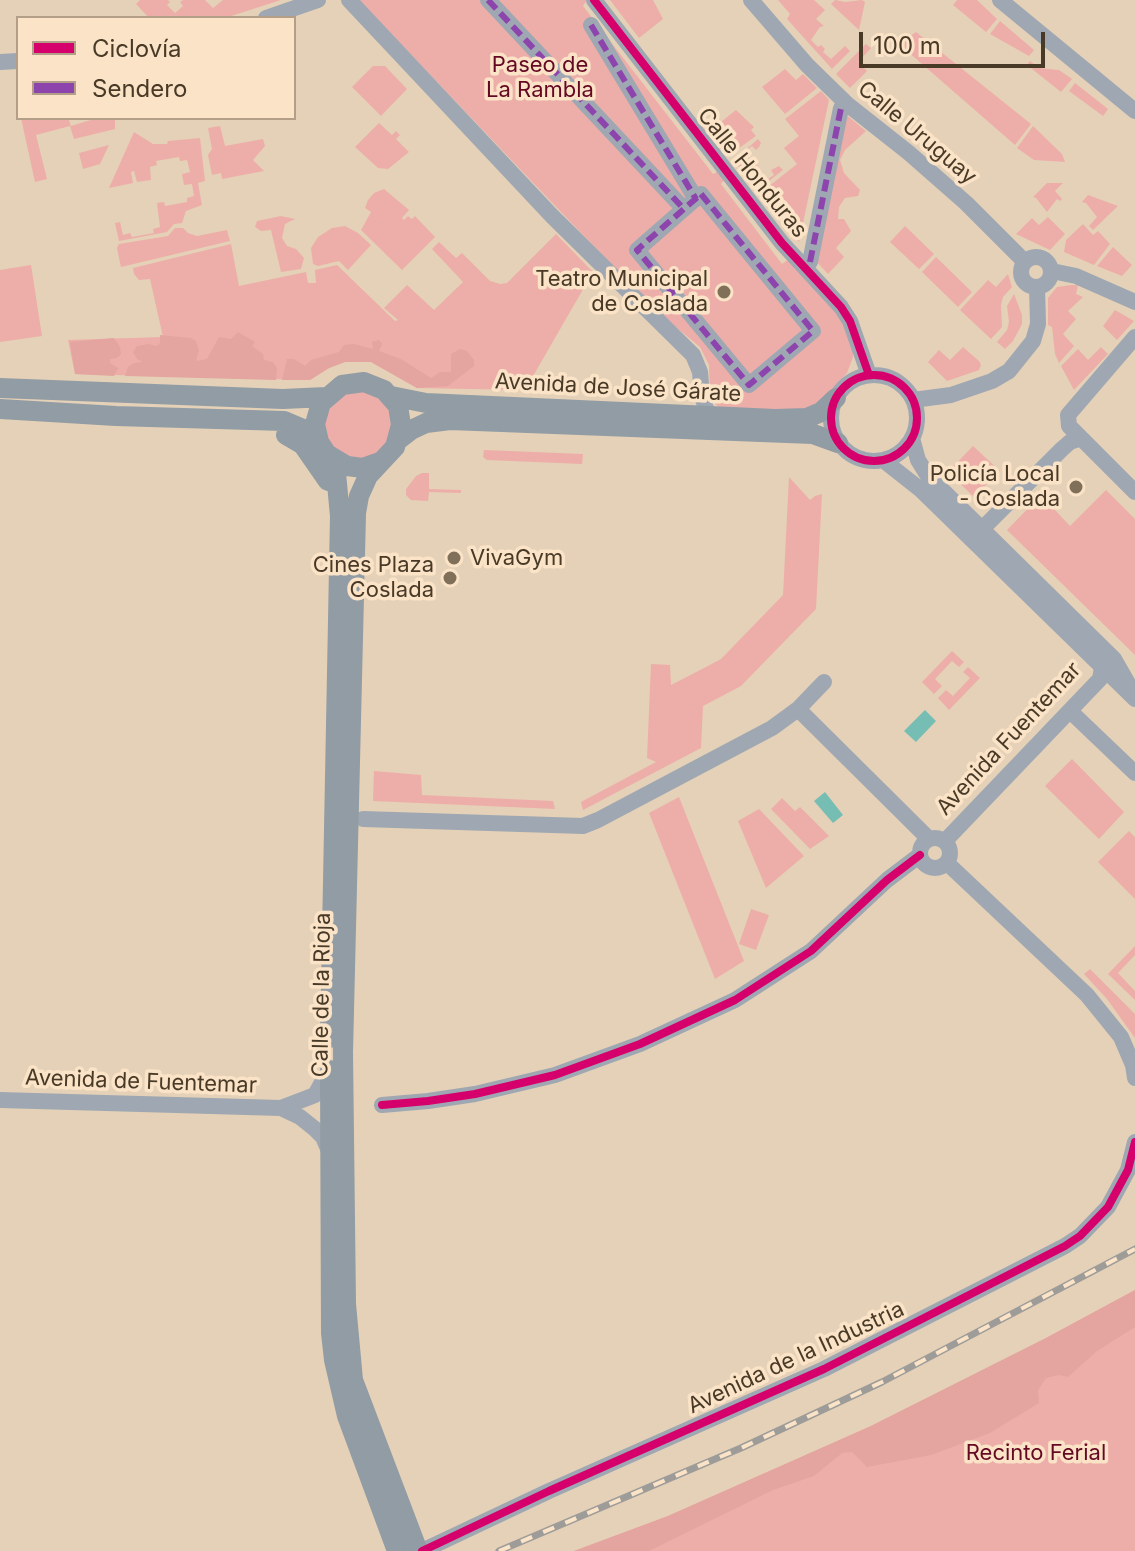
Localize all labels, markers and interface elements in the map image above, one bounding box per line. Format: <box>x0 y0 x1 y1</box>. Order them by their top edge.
legend <box>16 16 296 120</box>
scale bar <box>863 16 1049 66</box>
text: 100 m <box>873 31 941 60</box>
text: Ciclovía <box>92 34 182 63</box>
park label: Paseo de La Rambla <box>486 52 594 104</box>
text: Sendero <box>92 74 187 103</box>
street label: Calle Uruguay <box>852 76 982 190</box>
street label: Calle Honduras <box>692 103 812 243</box>
place label: Teatro Municipal de Coslada <box>535 266 708 318</box>
marker: Teatro Municipal de Coslada <box>715 283 733 301</box>
street label: Avenida de José Gárate <box>494 368 742 408</box>
place label: Policía Local - Coslada <box>930 461 1060 512</box>
marker: Policía Local - Coslada <box>1067 478 1085 496</box>
place label: VivaGym <box>470 545 563 571</box>
marker: VivaGym <box>445 549 463 567</box>
place label: Cines Plaza Coslada <box>313 552 434 604</box>
marker: Cines Plaza Coslada <box>441 569 459 587</box>
street label: Avenida Fuentemar <box>931 657 1087 821</box>
street label: Calle de la Rioja <box>307 912 337 1078</box>
street label: Avenida de Fuentemar <box>25 1065 257 1099</box>
street label: Avenida de la Industria <box>684 1296 908 1420</box>
park label: Recinto Ferial <box>966 1440 1106 1466</box>

